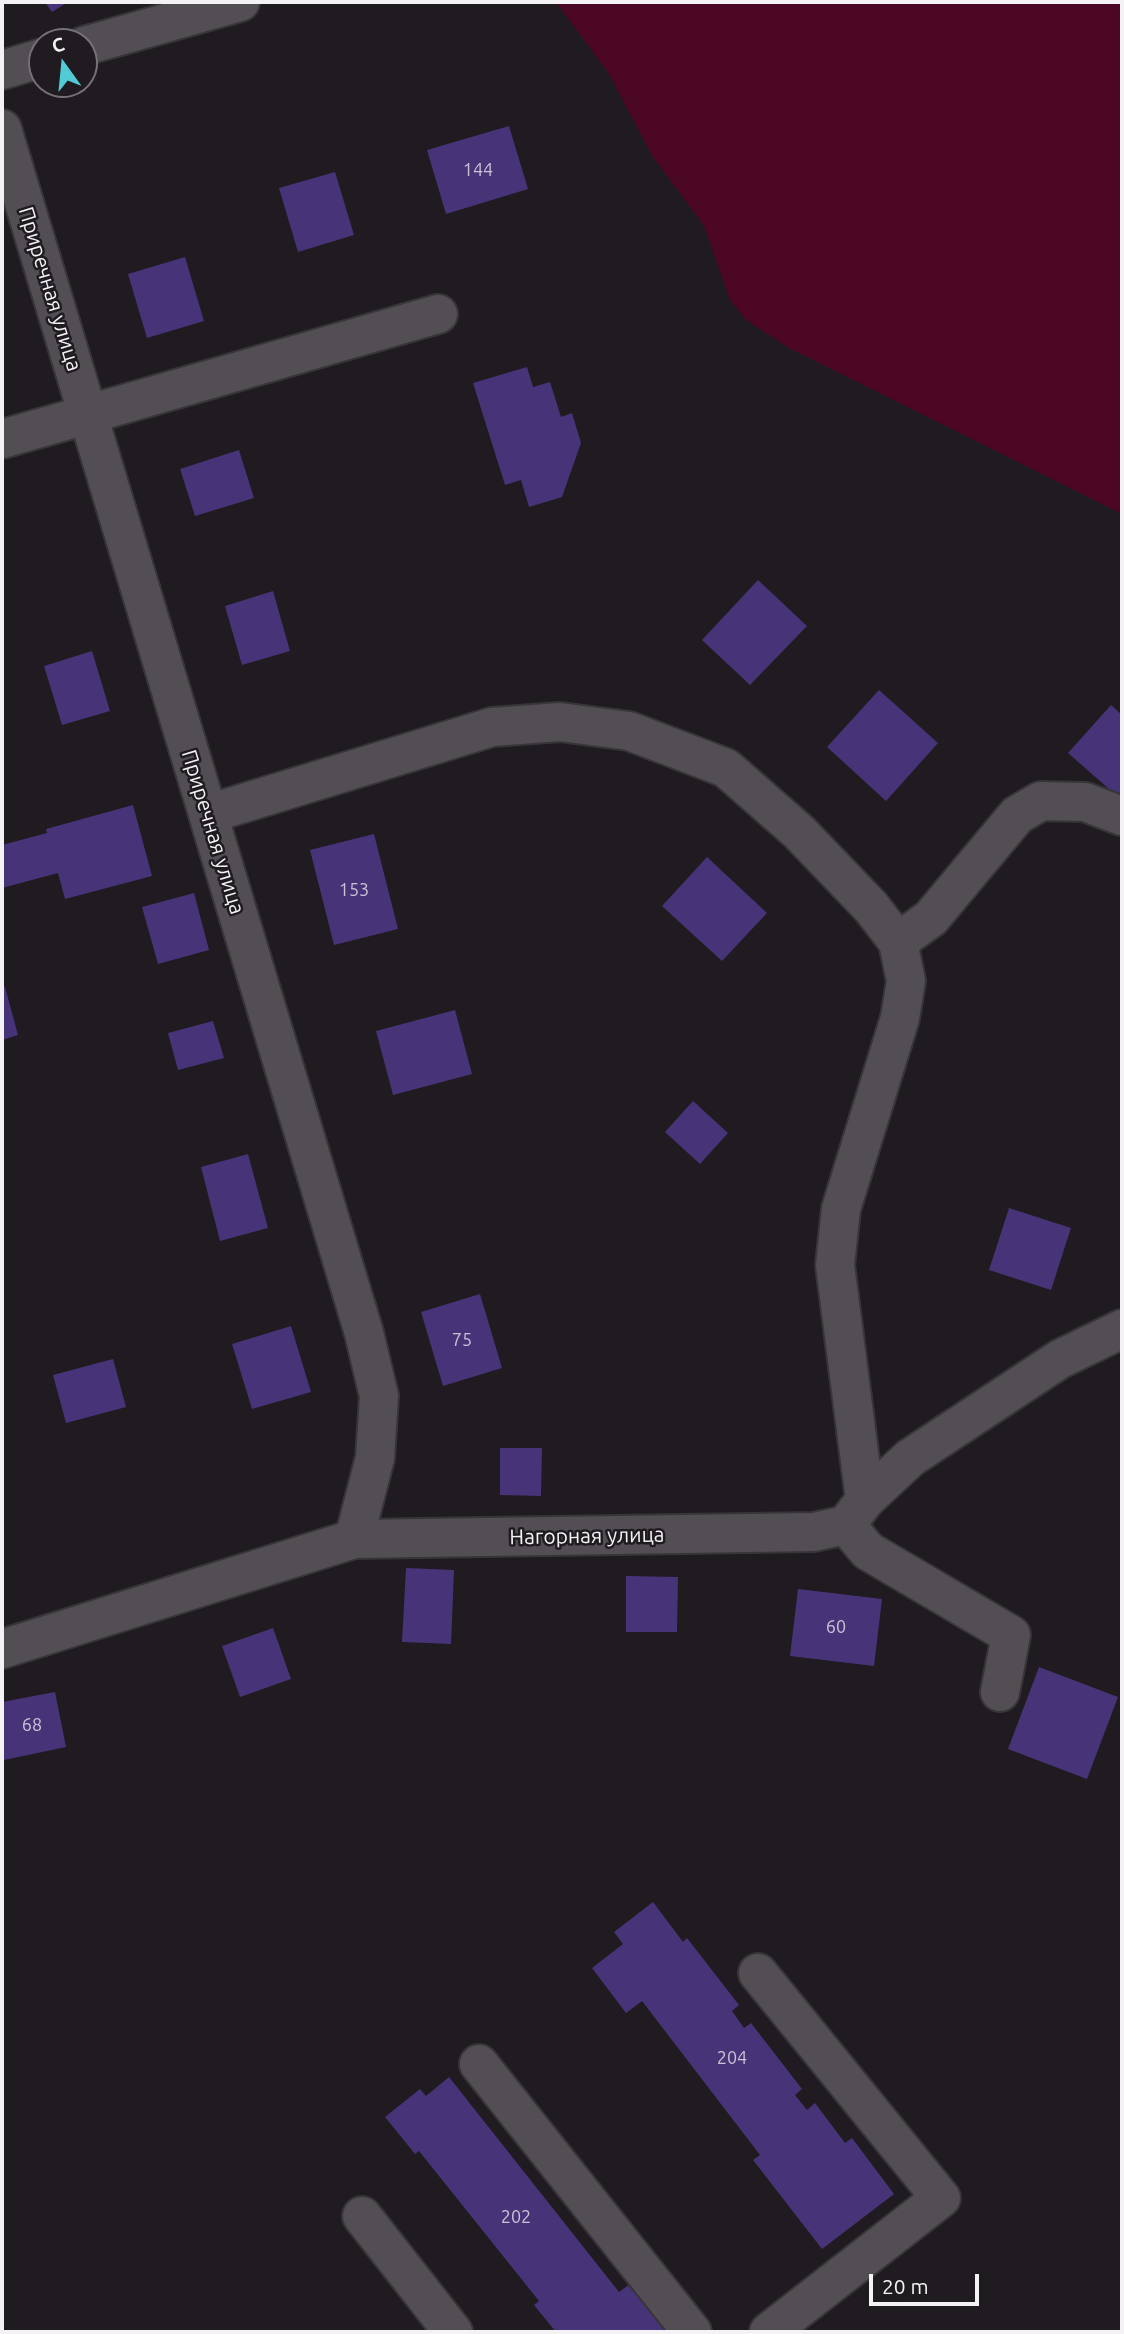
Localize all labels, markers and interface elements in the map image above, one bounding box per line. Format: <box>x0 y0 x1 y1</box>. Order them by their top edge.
north arrow <box>28 28 98 98</box>
text: С <box>49 32 67 57</box>
house number: 144 <box>463 159 493 181</box>
street label: Приречная улица <box>13 204 87 374</box>
street label: Приречная улица <box>176 747 250 917</box>
house number: 153 <box>339 879 369 901</box>
house number: 75 <box>452 1329 472 1351</box>
street label: Нагорная улица <box>509 1522 665 1550</box>
house number: 60 <box>826 1616 846 1638</box>
house number: 68 <box>22 1714 42 1736</box>
house number: 204 <box>717 2047 747 2069</box>
house number: 202 <box>501 2206 531 2228</box>
scale bar <box>872 2260 982 2304</box>
text: 20 m <box>882 2274 929 2298</box>

